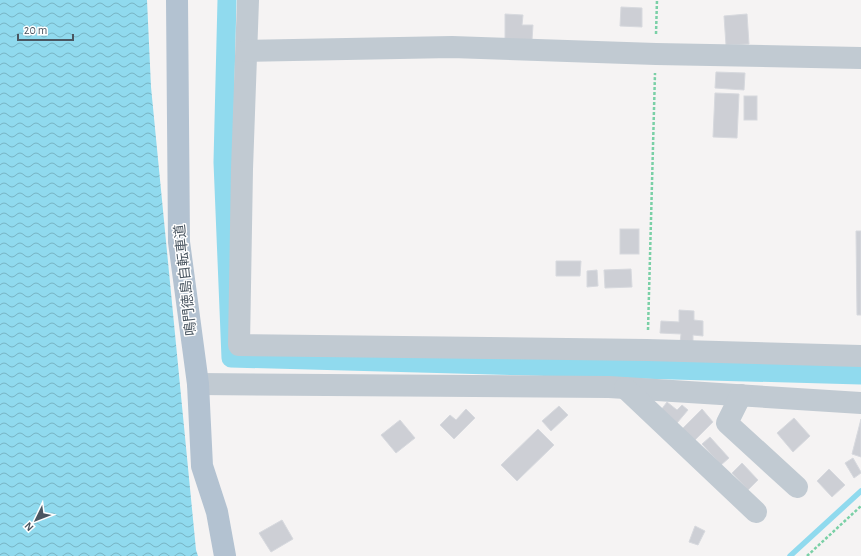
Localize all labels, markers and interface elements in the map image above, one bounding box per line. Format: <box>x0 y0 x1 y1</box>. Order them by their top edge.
scale bar <box>18 16 73 42</box>
text: 20 m <box>24 24 47 36</box>
street label: 鳴門徳島自転車道 <box>172 224 199 337</box>
north arrow <box>16 500 56 540</box>
text: N <box>22 520 36 533</box>

